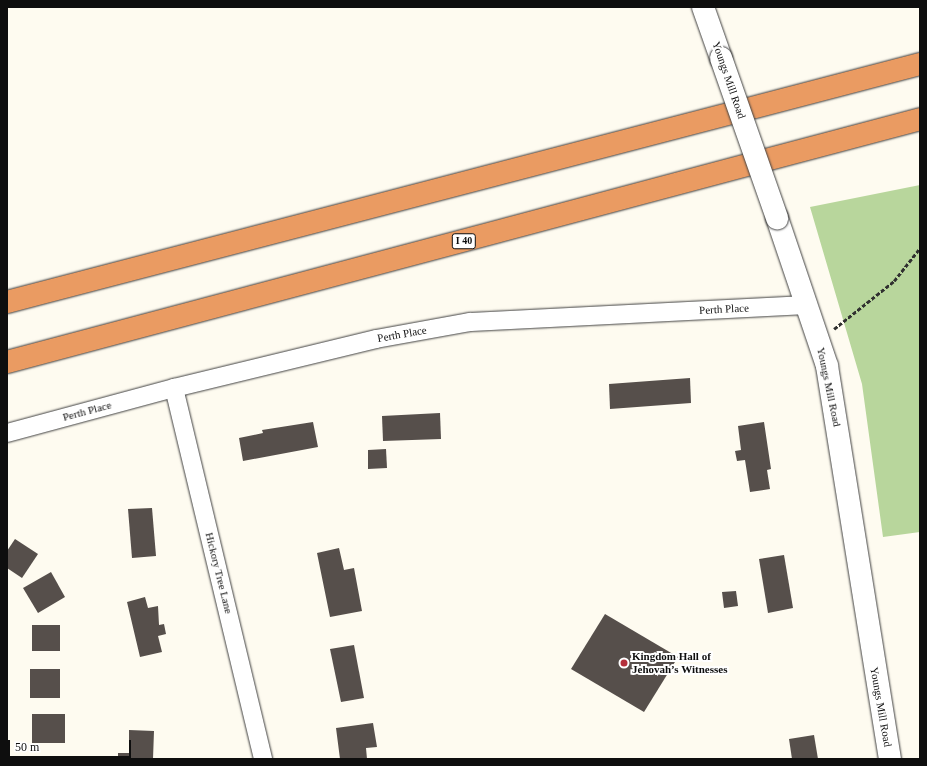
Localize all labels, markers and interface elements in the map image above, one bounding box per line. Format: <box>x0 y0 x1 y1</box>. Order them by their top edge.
street label: Youngs Mill Road <box>710 40 748 120</box>
road number: I 40 <box>451 233 477 249</box>
street label: Perth Place <box>699 301 749 317</box>
street label: Perth Place <box>376 323 428 345</box>
street label: Youngs Mill Road <box>814 346 844 428</box>
street label: Perth Place <box>61 398 113 424</box>
street label: Hickory Tree Lane <box>203 531 235 615</box>
place label: Kingdom Hall of Jehovah’s Witnesses <box>632 650 728 676</box>
marker: Kingdom Hall of Jehovah’s Witnesses <box>619 658 629 668</box>
street label: Youngs Mill Road <box>867 666 895 748</box>
scale bar <box>10 732 133 758</box>
text: 50 m <box>15 740 39 754</box>

